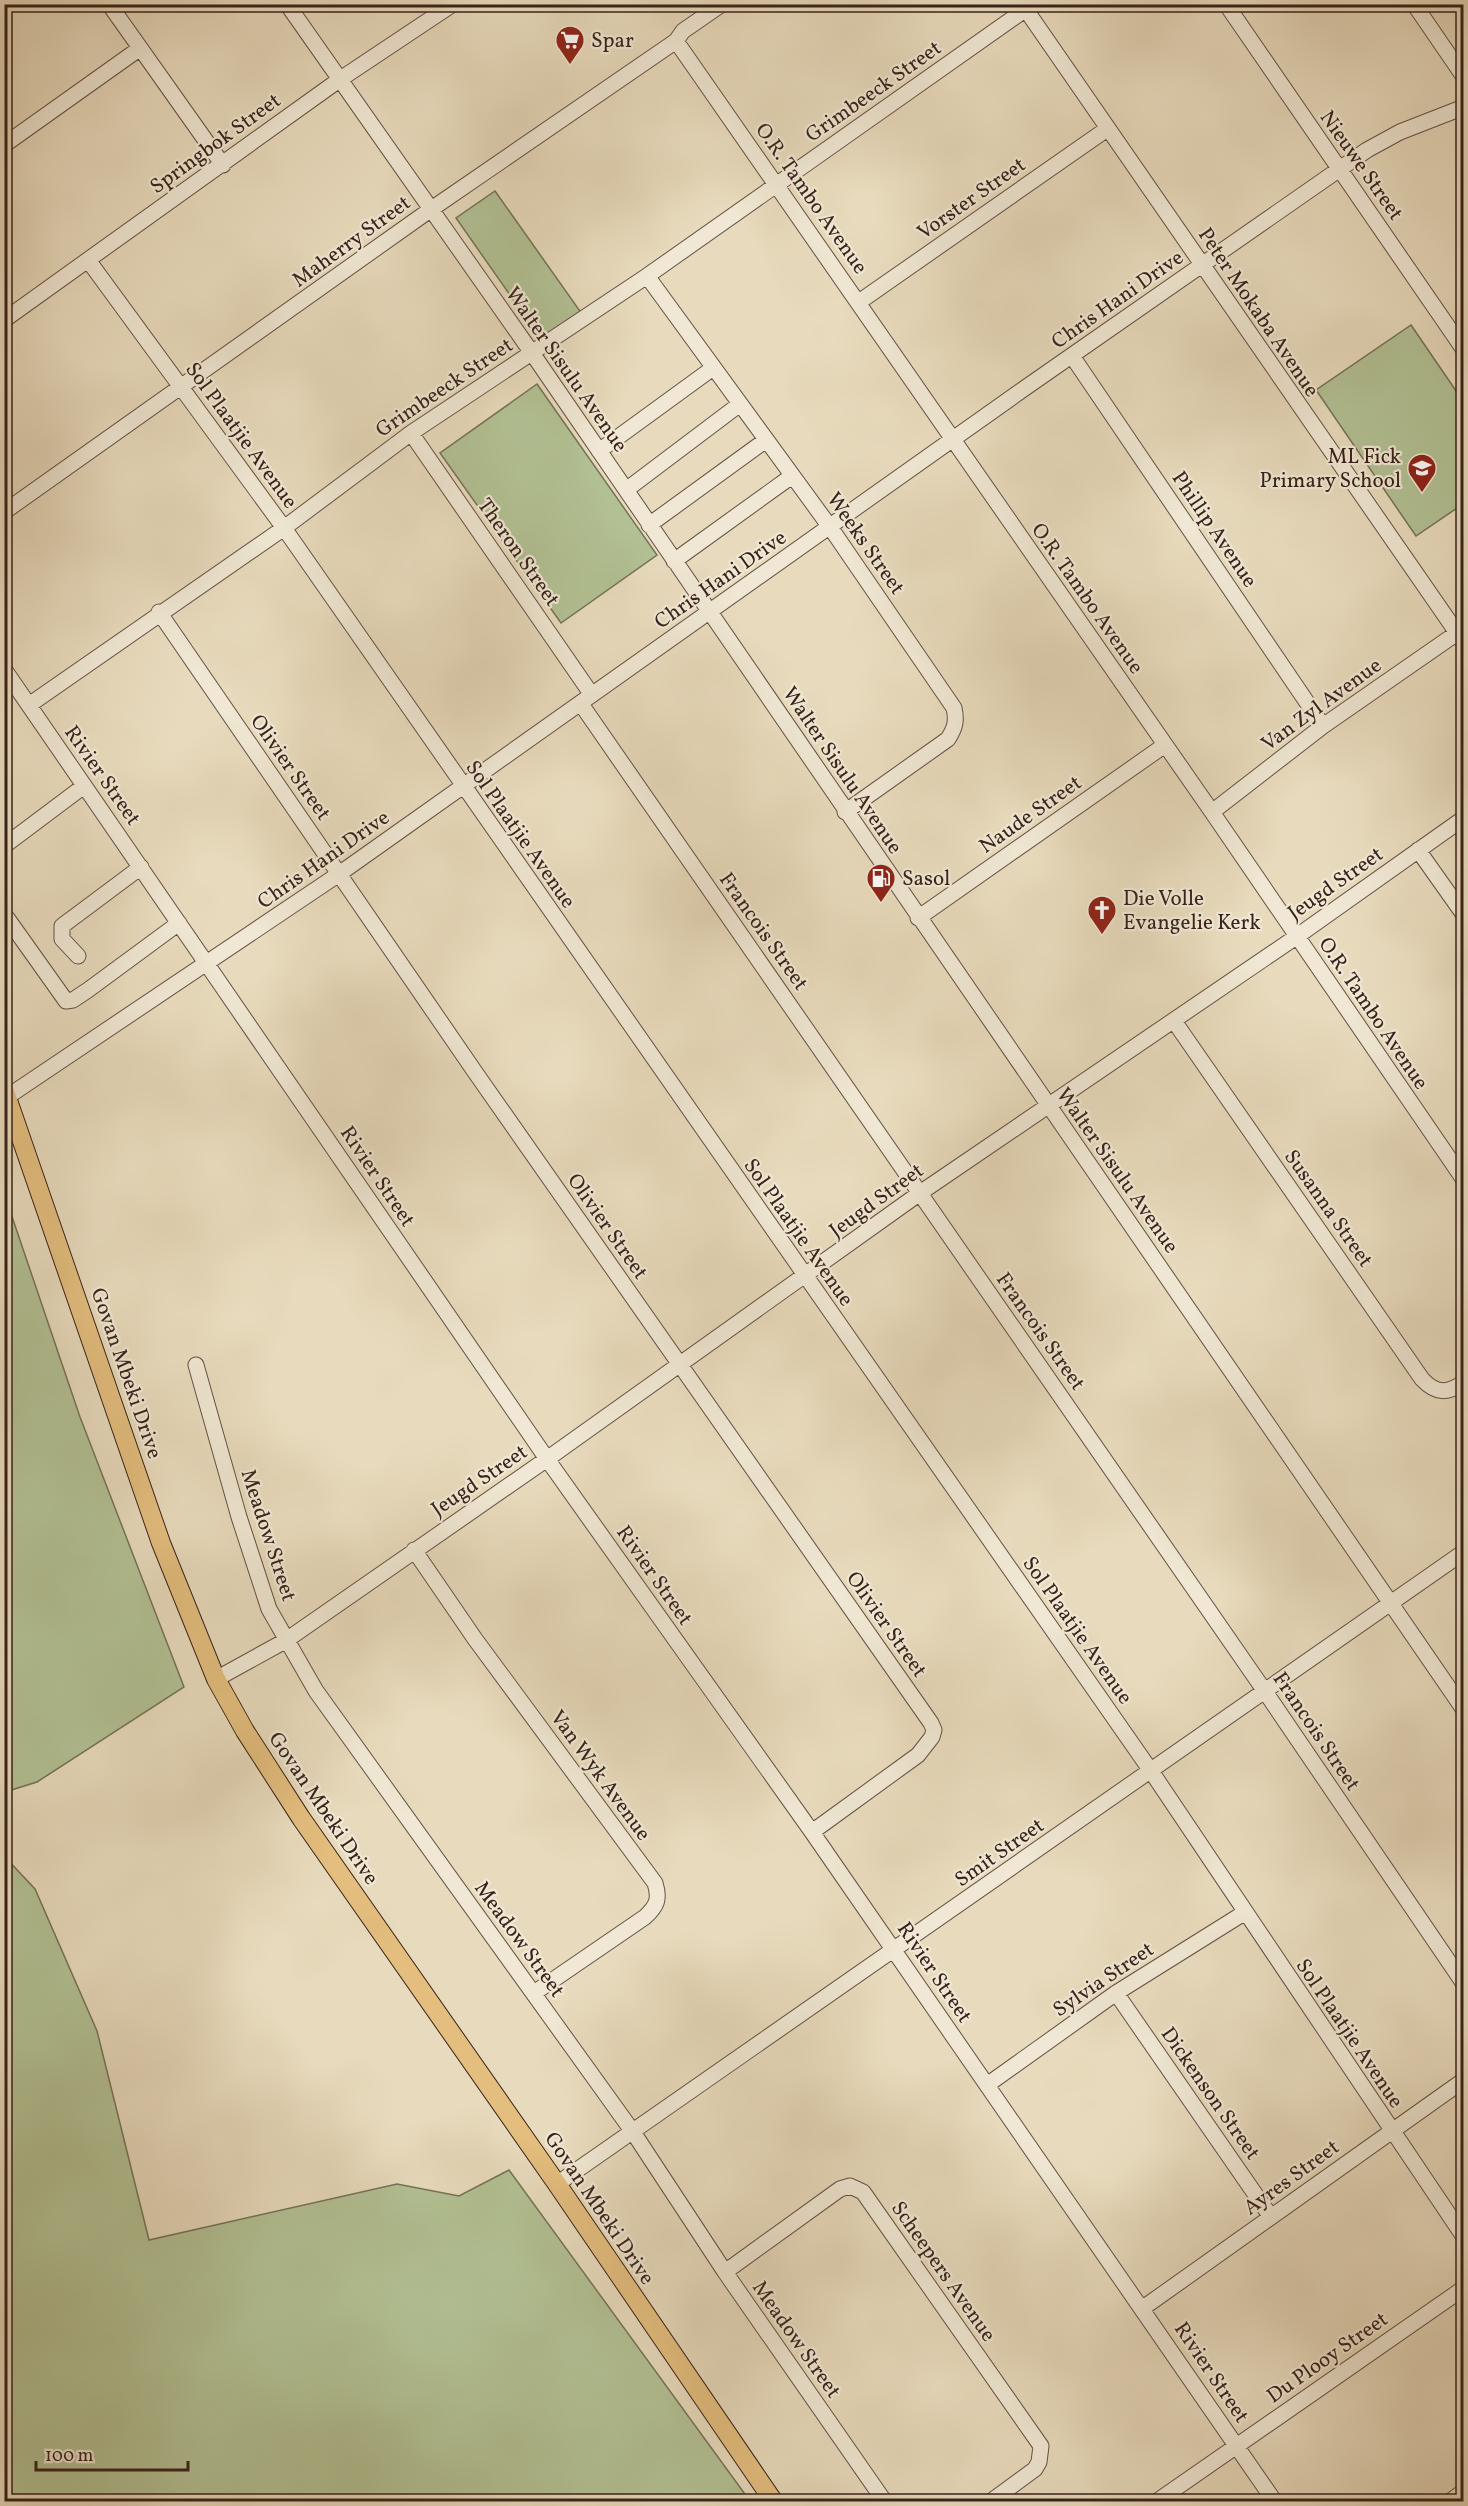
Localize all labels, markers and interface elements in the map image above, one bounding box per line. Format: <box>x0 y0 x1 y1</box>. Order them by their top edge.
supermarket icon: Spar <box>554 24 586 66</box>
place label: Spar <box>591 27 634 56</box>
street label: Grimbeeck Street <box>800 34 948 150</box>
street label: Springbok Street <box>145 87 287 202</box>
street label: Nieuwe Street <box>1312 105 1409 227</box>
street label: O.R. Tambo Avenue <box>748 117 874 280</box>
street label: Vorster Street <box>912 151 1032 247</box>
street label: Maherry Street <box>287 189 417 295</box>
street label: Peter Mokaba Avenue <box>1190 222 1325 403</box>
street label: Chris Hani Drive <box>1046 244 1190 357</box>
street label: Walter Sisulu Avenue <box>498 281 634 459</box>
street label: Grimbeeck Street <box>370 331 519 445</box>
street label: Sol Plaatjie Avenue <box>178 357 304 515</box>
place label: ML Fick Primary School <box>1260 443 1402 496</box>
school or university icon: ML Fick Primary School <box>1406 452 1438 494</box>
street label: Phillip Avenue <box>1164 466 1264 594</box>
street label: Weeks Street <box>819 487 911 601</box>
street label: Theron Street <box>470 493 566 613</box>
street label: O.R. Tambo Avenue <box>1024 517 1150 680</box>
street label: Chris Hani Drive <box>649 524 793 637</box>
street label: Van Zyl Avenue <box>1256 652 1388 759</box>
street label: Walter Sisulu Avenue <box>775 681 909 860</box>
street label: Olivier Street <box>243 709 337 827</box>
street label: Rivier Street <box>57 720 147 832</box>
street label: Sol Plaatjie Avenue <box>458 755 582 915</box>
street label: Naude Street <box>974 769 1088 861</box>
street label: Chris Hani Drive <box>252 804 396 917</box>
street label: Jeugd Street <box>1282 841 1389 928</box>
fuel station icon: Sasol <box>865 862 897 904</box>
place label: Sasol <box>902 865 950 894</box>
street label: Francois Street <box>711 867 814 997</box>
place label: Die Volle Evangelie Kerk <box>1123 885 1261 938</box>
church icon: Die Volle Evangelie Kerk <box>1086 894 1118 936</box>
street label: O.R. Tambo Avenue <box>1311 932 1435 1096</box>
street label: Walter Sisulu Avenue <box>1049 1082 1185 1260</box>
street label: Rivier Street <box>332 1121 421 1233</box>
street label: Susanna Street <box>1276 1144 1379 1274</box>
street label: Sol Plaatjie Avenue <box>736 1153 860 1313</box>
street label: Jeugd Street <box>824 1157 930 1245</box>
street label: Olivier Street <box>560 1168 654 1286</box>
street label: Francois Street <box>988 1267 1091 1397</box>
street label: Govan Mbeki Drive <box>83 1284 168 1463</box>
street label: Jeugd Street <box>426 1438 534 1524</box>
street label: Meadow Street <box>233 1466 303 1605</box>
street label: Rivier Street <box>609 1520 699 1632</box>
street label: Sol Plaatjie Avenue <box>1015 1551 1139 1711</box>
street label: Olivier Street <box>839 1566 933 1684</box>
street label: Francois Street <box>1265 1667 1366 1797</box>
street label: Van Wyk Avenue <box>542 1705 657 1847</box>
street label: Govan Mbeki Drive <box>261 1727 385 1891</box>
street label: Smit Street <box>949 1812 1050 1895</box>
street label: Meadow Street <box>467 1876 571 2004</box>
street label: Rivier Street <box>889 1917 978 2029</box>
street label: Sylvia Street <box>1048 1936 1160 2025</box>
street label: Sol Plaatjie Avenue <box>1288 1953 1410 2114</box>
street label: Dickenson Street <box>1153 2022 1266 2166</box>
street label: Govan Mbeki Drive <box>537 2127 661 2291</box>
street label: Ayres Street <box>1238 2134 1346 2223</box>
street label: Scheepers Avenue <box>883 2196 1002 2348</box>
street label: Meadow Street <box>745 2275 847 2404</box>
street label: Du Plooy Street <box>1261 2306 1394 2411</box>
street label: Rivier Street <box>1166 2317 1255 2429</box>
scale bar <box>36 2434 188 2472</box>
text: 100 m <box>45 2444 94 2469</box>

